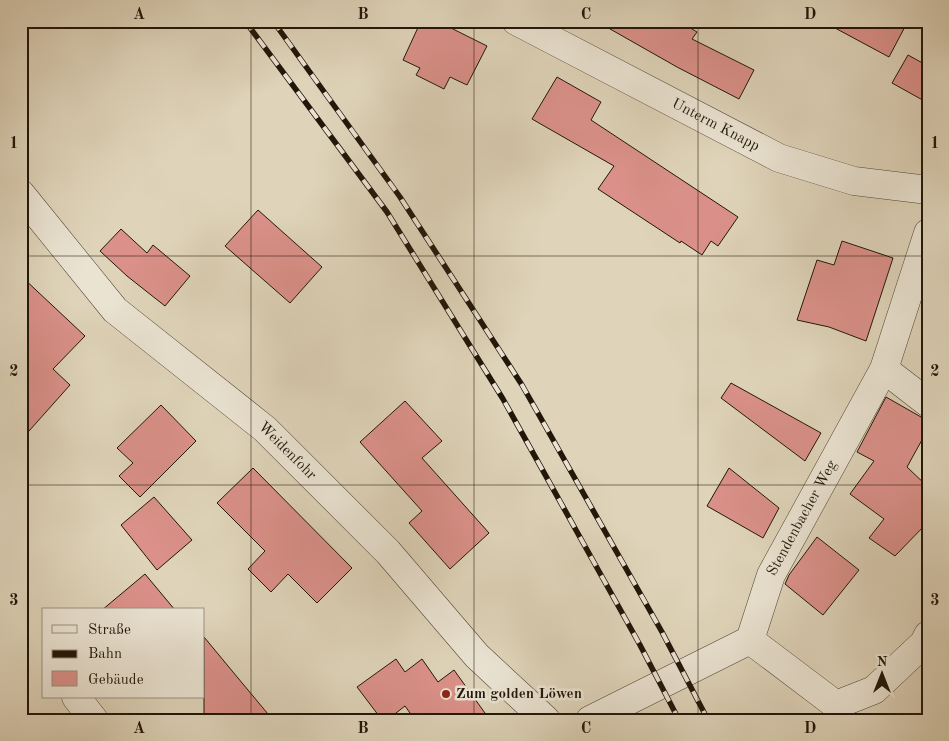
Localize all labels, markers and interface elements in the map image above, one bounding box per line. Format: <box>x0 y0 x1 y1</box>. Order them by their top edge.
text: A <box>133 7 145 23</box>
text: B <box>357 7 369 23</box>
text: C <box>581 7 591 23</box>
text: D <box>804 7 816 23</box>
street label: Unterm Knapp <box>669 96 762 154</box>
text: 1 <box>9 136 19 152</box>
text: 1 <box>930 136 940 152</box>
text: 2 <box>9 364 19 380</box>
text: 2 <box>930 364 940 380</box>
street label: Weidenfohr <box>255 419 319 483</box>
street label: Stendenbacher Weg <box>765 458 840 578</box>
text: 3 <box>9 593 19 609</box>
text: 3 <box>930 593 940 609</box>
legend <box>42 608 205 698</box>
text: Straße <box>88 623 131 638</box>
text: Bahn <box>88 647 122 662</box>
north arrow <box>856 648 906 698</box>
text: N <box>877 655 888 669</box>
text: Gebäude <box>88 673 144 688</box>
place label: Zum golden Löwen <box>456 687 582 702</box>
marker: Zum golden Löwen <box>440 688 452 700</box>
text: A <box>133 721 145 737</box>
text: B <box>357 721 369 737</box>
text: C <box>581 721 591 737</box>
text: D <box>804 721 816 737</box>

